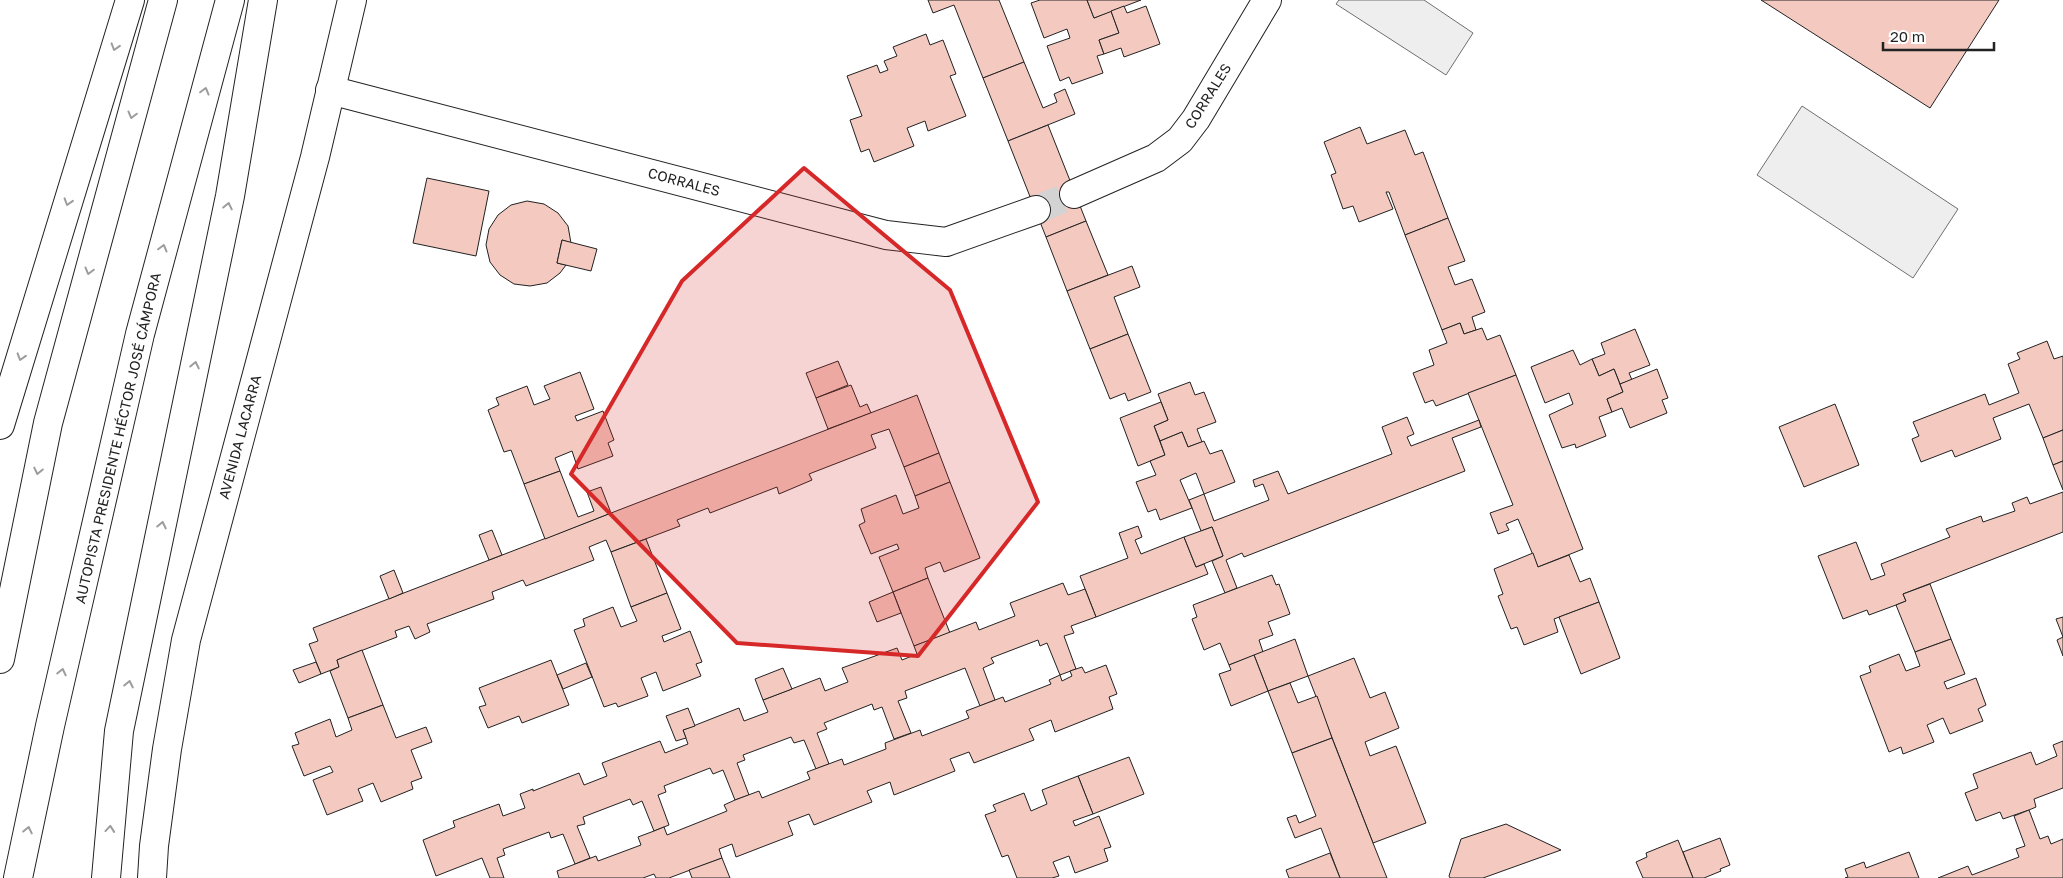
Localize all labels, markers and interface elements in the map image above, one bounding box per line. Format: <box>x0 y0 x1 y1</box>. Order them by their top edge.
scale bar <box>1883 20 1994 52</box>
text: 20 m <box>1890 27 1925 45</box>
one-way arrow <box>111 42 121 50</box>
street label: CORRALES <box>1181 60 1234 132</box>
one-way arrow <box>199 86 210 95</box>
one-way arrow <box>128 110 138 118</box>
street label: CORRALES <box>646 164 722 199</box>
one-way arrow <box>64 197 74 206</box>
one-way arrow <box>223 202 233 211</box>
one-way arrow <box>157 243 168 252</box>
one-way arrow <box>85 267 95 275</box>
street label: AUTOPISTA PRESIDENTE HÉCTOR JOSÉ CÁMPORA <box>71 270 164 605</box>
one-way arrow <box>16 353 26 361</box>
one-way arrow <box>190 361 200 370</box>
street label: AVENIDA LACARRA <box>215 372 264 501</box>
one-way arrow <box>34 466 44 475</box>
one-way arrow <box>157 520 167 529</box>
one-way arrow <box>56 667 67 676</box>
one-way arrow <box>123 679 134 688</box>
one-way arrow <box>105 825 116 833</box>
one-way arrow <box>22 826 33 835</box>

